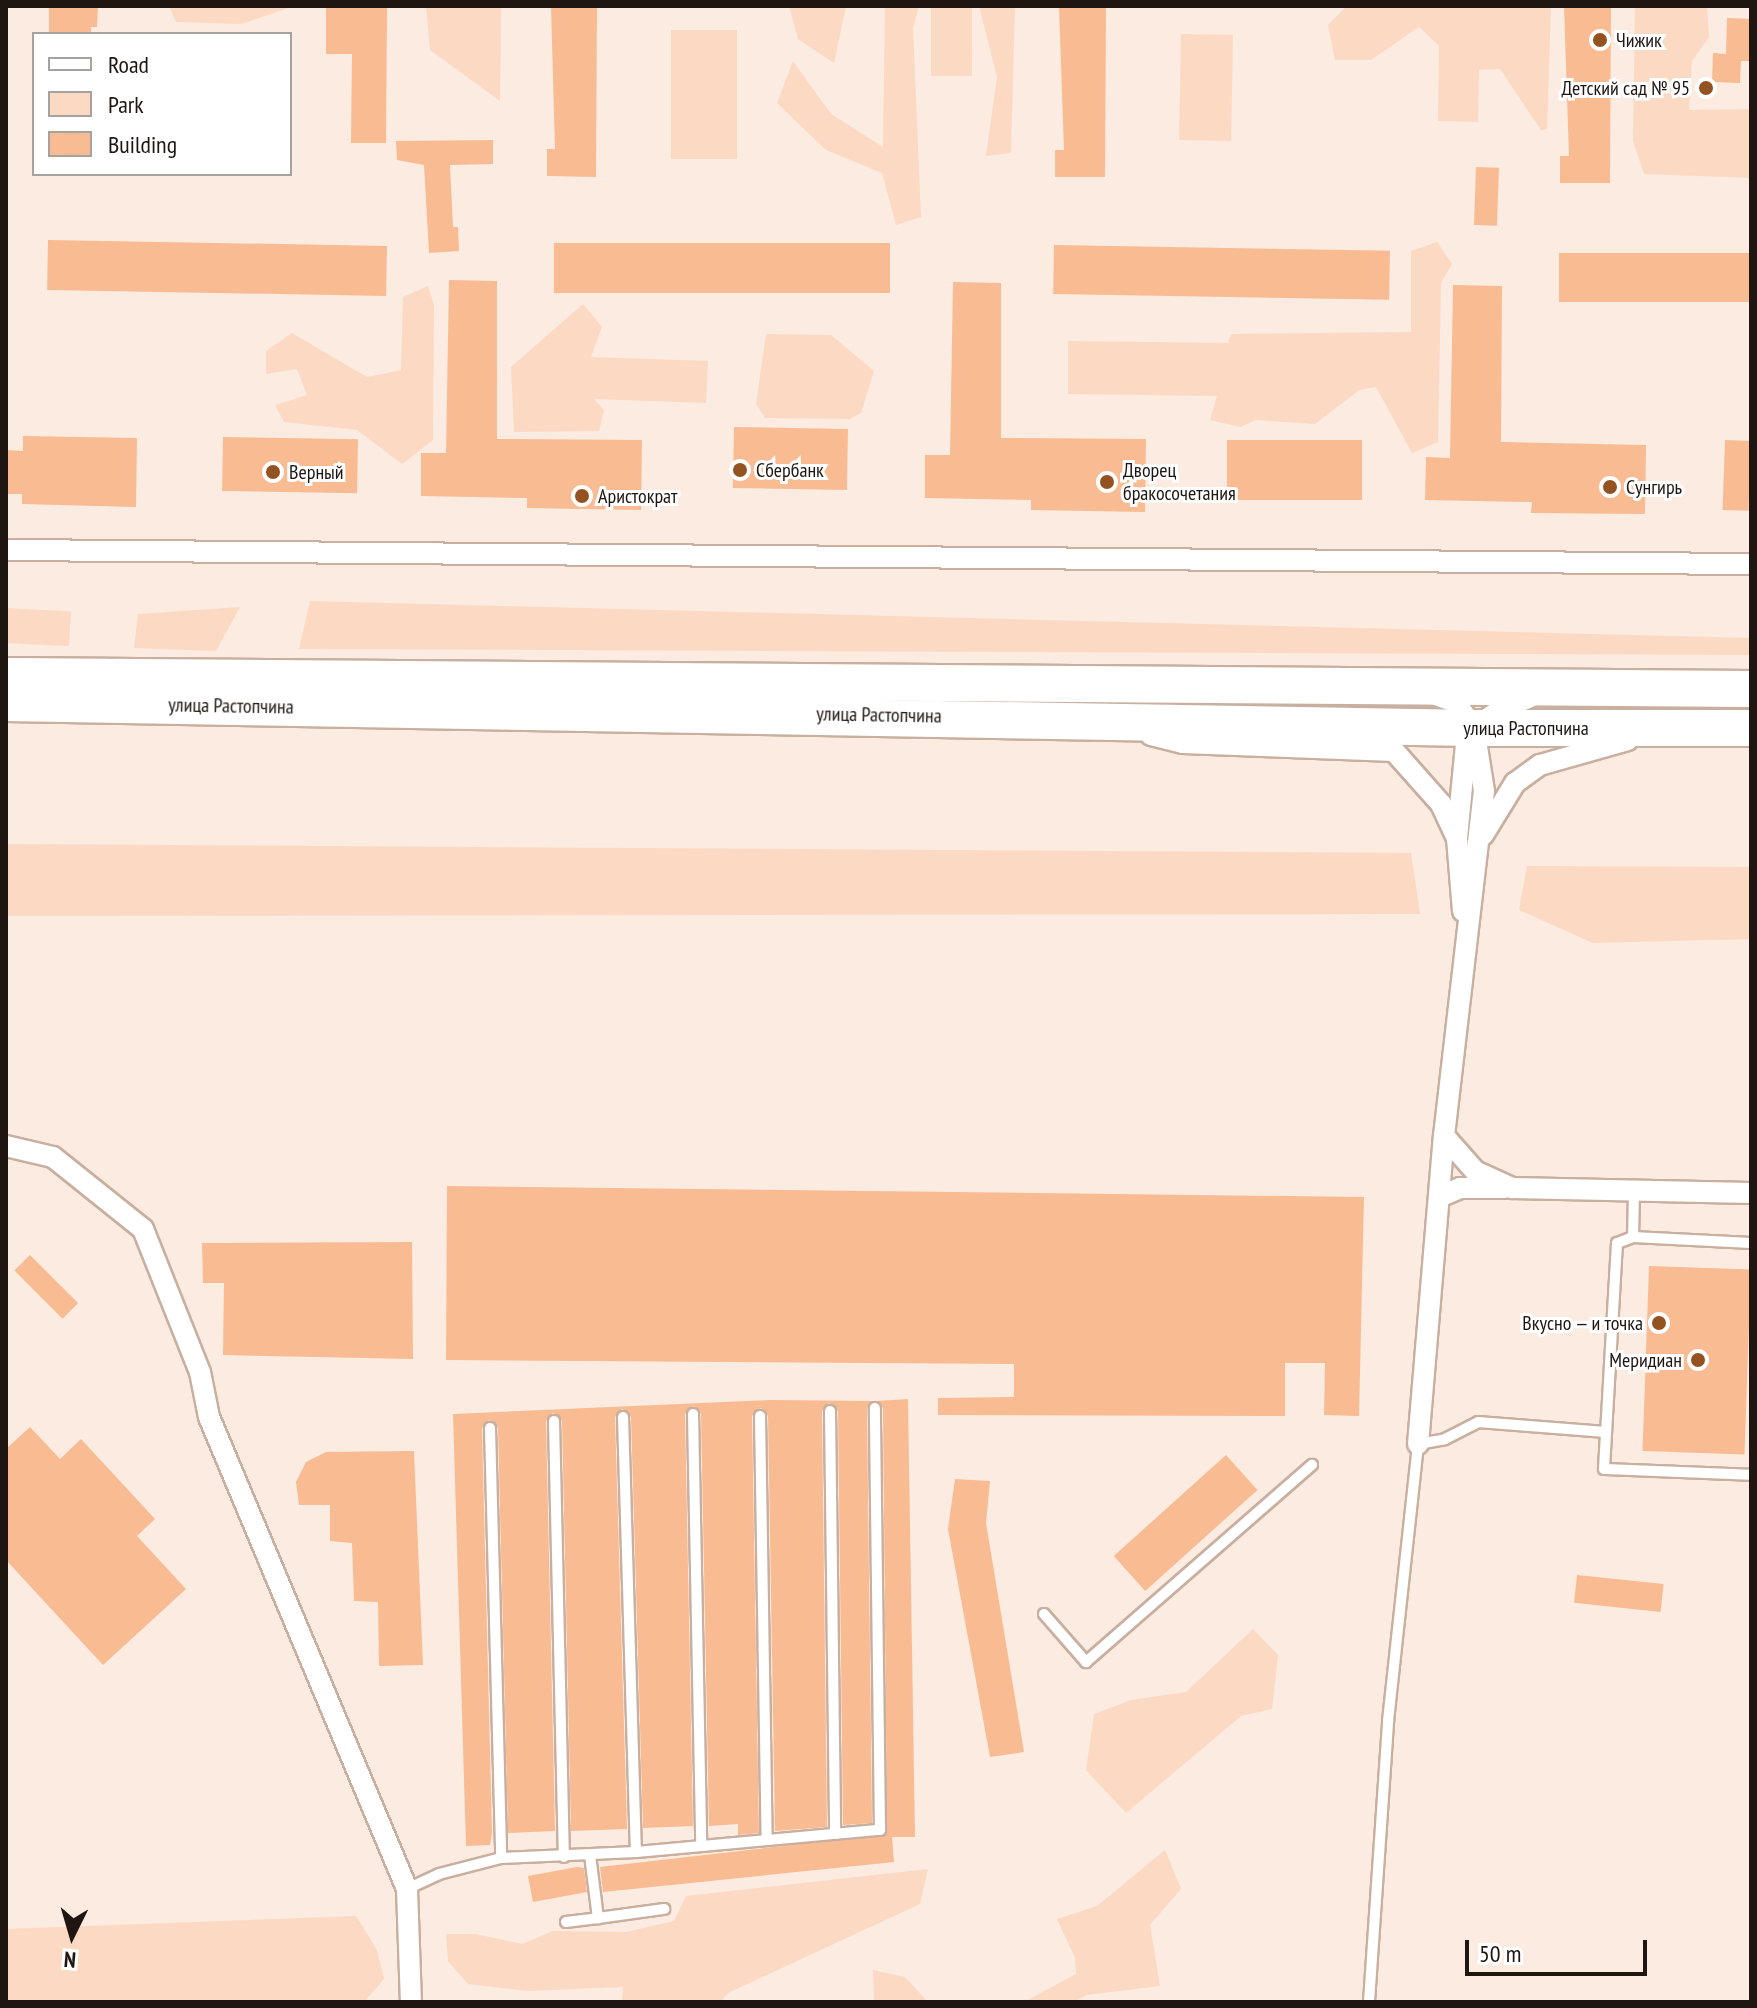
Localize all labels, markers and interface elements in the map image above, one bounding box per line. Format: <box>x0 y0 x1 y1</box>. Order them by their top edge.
place label: Чижик <box>1616 28 1662 52</box>
marker: Чижик <box>1591 31 1609 49</box>
legend <box>32 32 292 176</box>
text: Road <box>108 49 149 80</box>
place label: Детский сад № 95 <box>1562 76 1690 100</box>
marker: Детский сад № 95 <box>1697 79 1715 97</box>
text: Park <box>108 89 144 120</box>
text: Building <box>108 129 177 160</box>
place label: Сбербанк <box>756 458 824 482</box>
place label: Дворец бракосочетания <box>1123 458 1236 505</box>
place label: Верный <box>289 460 344 484</box>
marker: Сбербанк <box>731 461 749 479</box>
marker: Верный <box>264 463 282 481</box>
marker: Дворец бракосочетания <box>1098 473 1116 491</box>
place label: Сунгирь <box>1626 475 1682 499</box>
marker: Сунгирь <box>1601 478 1619 496</box>
place label: Аристократ <box>598 484 677 508</box>
marker: Аристократ <box>573 487 591 505</box>
street label: улица Растопчина <box>168 693 294 719</box>
street label: улица Растопчина <box>816 702 942 728</box>
street label: улица Растопчина <box>1463 716 1589 740</box>
place label: Вкусно — и точка <box>1521 1311 1643 1335</box>
marker: Вкусно — и точка <box>1650 1314 1668 1332</box>
place label: Меридиан <box>1609 1348 1682 1372</box>
marker: Меридиан <box>1689 1351 1707 1369</box>
north arrow <box>32 1896 112 1976</box>
scale bar <box>1469 1924 1651 1974</box>
text: 50 m <box>1479 1938 1521 1969</box>
text: N <box>63 1945 77 1974</box>

